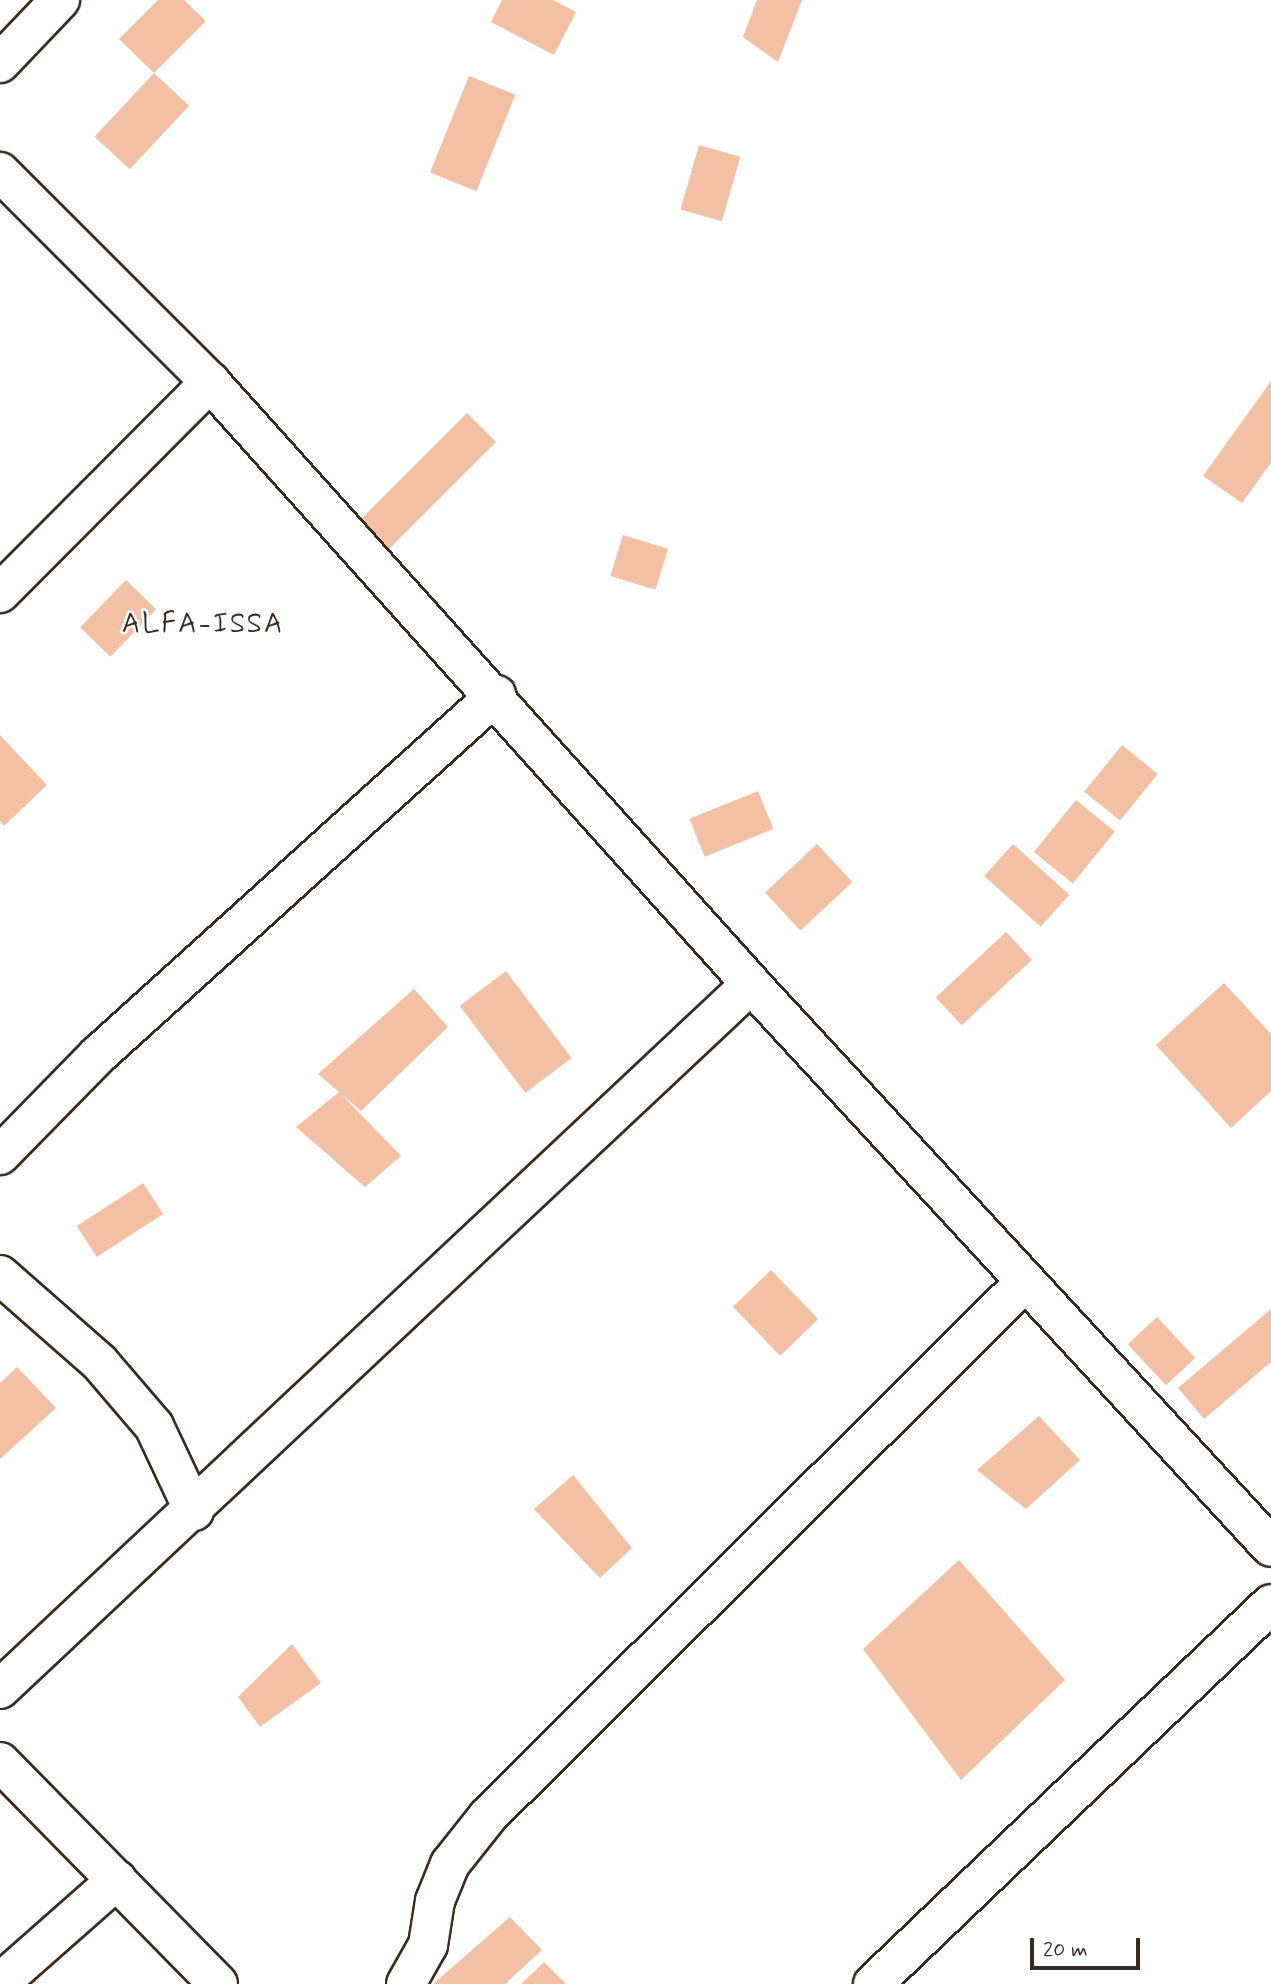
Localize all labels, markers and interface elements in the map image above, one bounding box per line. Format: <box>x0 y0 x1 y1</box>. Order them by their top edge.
district label: ALFA-ISSA <box>123 608 283 642</box>
scale bar <box>1033 1924 1143 1968</box>
text: 20 m <box>1043 1936 1088 1964</box>

